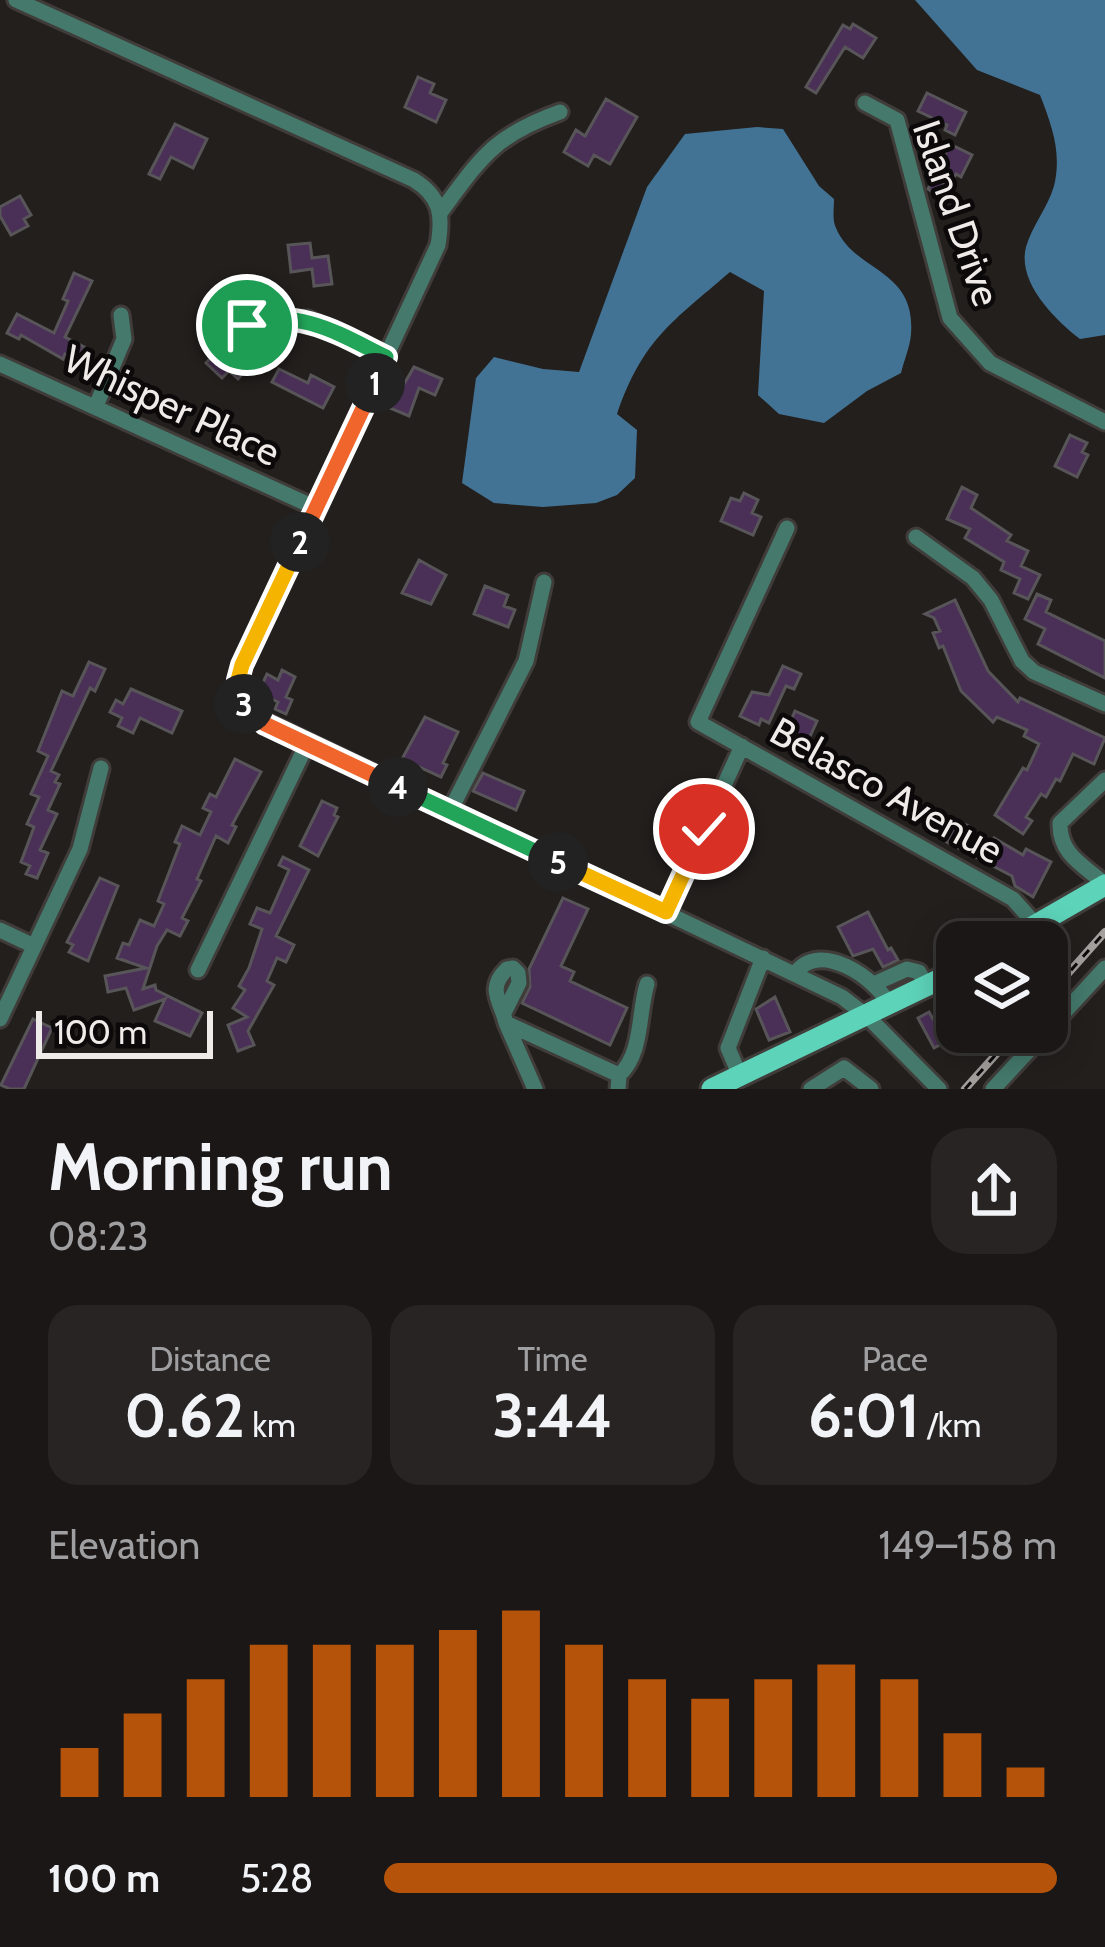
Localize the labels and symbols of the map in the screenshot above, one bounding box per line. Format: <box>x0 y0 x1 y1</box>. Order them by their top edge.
street label: Island Drive <box>903 114 1011 312</box>
pin <box>196 274 298 376</box>
street label: Whisper Place <box>56 334 288 476</box>
pin: 1 <box>345 353 405 413</box>
pin: 2 <box>270 512 330 572</box>
pin: 3 <box>214 674 274 734</box>
street label: Belasco Avenue <box>762 706 1012 874</box>
pin: 4 <box>368 757 428 817</box>
pin <box>653 778 755 880</box>
pin: 5 <box>528 832 588 892</box>
scale bar <box>36 1005 213 1058</box>

